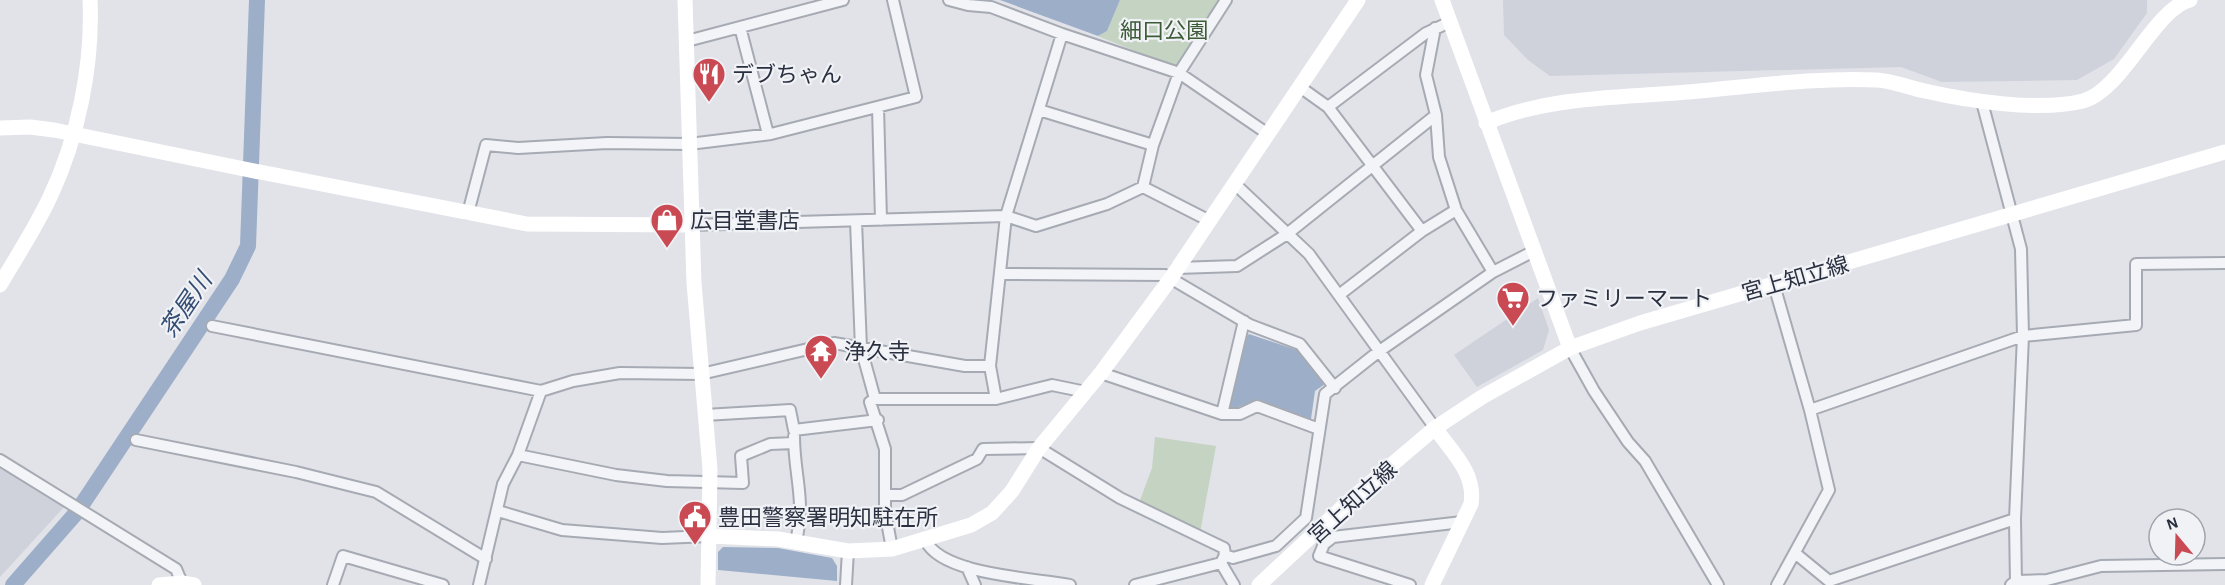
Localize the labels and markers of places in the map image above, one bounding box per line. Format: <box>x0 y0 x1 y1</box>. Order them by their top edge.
restaurant icon: デブちゃん <box>691 56 727 103</box>
place label: デブちゃん <box>732 63 842 86</box>
shop icon: 広目堂書店 <box>649 202 685 249</box>
place label: 広目堂書店 <box>690 209 800 232</box>
supermarket icon: ファミリーマート <box>1495 280 1531 327</box>
place label: ファミリーマート <box>1536 288 1712 310</box>
temple icon: 浄久寺 <box>803 333 839 380</box>
place label: 浄久寺 <box>844 340 910 363</box>
public building icon: 豊田警察署明知駐在所 <box>677 499 713 546</box>
place label: 豊田警察署明知駐在所 <box>718 506 938 529</box>

